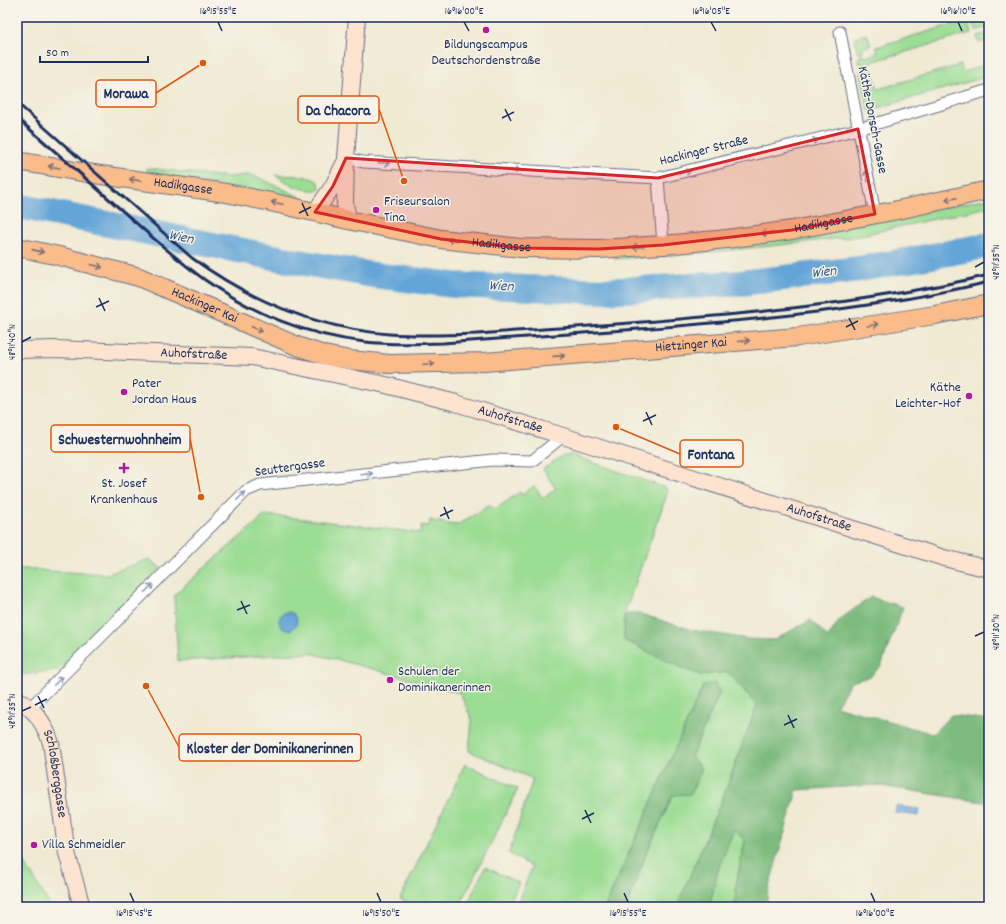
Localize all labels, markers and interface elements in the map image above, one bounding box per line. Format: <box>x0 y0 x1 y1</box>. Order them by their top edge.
text: 16°15'55"E <box>200 5 237 19</box>
text: 16°16'00"E <box>445 5 484 19</box>
text: 16°16'05"E <box>692 5 730 19</box>
text: 16°16'10"E <box>940 5 976 19</box>
marker: Bildungscampus Deutschordenstraße <box>481 25 491 35</box>
place label: Bildungscampus Deutschordenstraße <box>432 35 540 71</box>
scale bar <box>40 38 148 64</box>
text: 50 m <box>46 45 69 62</box>
street label: Käthe-Dorsch-Gasse <box>852 65 892 175</box>
callout: Morawa <box>96 80 156 107</box>
text: Morawa <box>104 84 149 106</box>
callout: Da Chacora <box>298 96 379 123</box>
text: Da Chacora <box>306 101 371 123</box>
street label: Hackinger Straße <box>658 130 750 172</box>
one-way arrow <box>805 136 818 144</box>
one-way arrow <box>378 159 391 167</box>
one-way arrow <box>47 163 60 171</box>
one-way arrow <box>507 167 520 174</box>
one-way arrow <box>678 167 691 175</box>
one-way arrow <box>863 170 871 183</box>
street label: Hadikgasse <box>152 173 214 201</box>
one-way arrow <box>128 176 141 184</box>
place label: Friseursalon Tina <box>384 192 450 228</box>
one-way arrow <box>945 195 958 203</box>
one-way arrow <box>270 199 283 207</box>
marker: Friseursalon Tina <box>371 205 381 215</box>
street label: Hadikgasse <box>793 209 855 239</box>
water label: Wien <box>167 225 196 251</box>
one-way arrow <box>761 229 774 237</box>
street label: Hadikgasse <box>471 233 531 258</box>
one-way arrow <box>447 237 460 244</box>
one-way arrow <box>632 243 645 250</box>
text: 48°11'35"N <box>990 244 1004 280</box>
one-way arrow <box>31 248 44 256</box>
water label: Wien <box>810 260 839 285</box>
one-way arrow <box>90 263 103 270</box>
water label: Wien <box>488 276 515 298</box>
street label: Hackinger Kai <box>168 282 241 329</box>
one-way arrow <box>866 321 879 329</box>
text: 48°11'40"N <box>6 324 20 360</box>
one-way arrow <box>250 325 262 333</box>
street label: Hietzinger Kai <box>655 333 728 358</box>
one-way arrow <box>737 338 750 345</box>
street label: Auhofstraße <box>160 343 228 366</box>
one-way arrow <box>552 352 565 360</box>
one-way arrow <box>422 360 435 367</box>
place label: Pater Jordan Haus <box>132 374 197 410</box>
place label: Käthe Leichter-Hof <box>895 378 962 414</box>
marker: Pater Jordan Haus <box>119 387 129 397</box>
marker: Käthe Leichter-Hof <box>964 391 974 401</box>
street label: Auhofstraße <box>475 400 545 439</box>
callout: Schwesternwohnheim <box>51 425 190 452</box>
text: Schwesternwohnheim <box>58 430 182 452</box>
callout: Fontana <box>680 440 743 467</box>
text: Fontana <box>688 445 735 467</box>
street label: Seuttergasse <box>254 453 326 483</box>
marker: St. Josef Krankenhaus <box>118 462 130 474</box>
one-way arrow <box>360 470 373 477</box>
place label: St. Josef Krankenhaus <box>90 474 158 510</box>
one-way arrow <box>236 491 246 501</box>
street label: Auhofstraße <box>784 498 854 538</box>
one-way arrow <box>144 583 154 593</box>
text: 48°11'30"N <box>990 614 1004 650</box>
place label: Schulen der Dominikanerinnen <box>398 662 491 698</box>
marker: Schulen der Dominikanerinnen <box>385 675 395 685</box>
one-way arrow <box>53 676 63 686</box>
text: 48°11'35"N <box>6 693 20 729</box>
street label: Schloßberggasse <box>37 727 72 819</box>
callout: Kloster der Dominikanerinnen <box>179 734 361 761</box>
text: Kloster der Dominikanerinnen <box>187 739 353 761</box>
place label: Villa Schmeidler <box>42 835 126 855</box>
marker: Villa Schmeidler <box>29 840 39 850</box>
text: 16°15'45"E <box>116 907 152 921</box>
text: 16°15'50"E <box>362 907 400 921</box>
text: 16°15'55"E <box>610 907 647 921</box>
text: 16°16'00"E <box>856 907 895 921</box>

